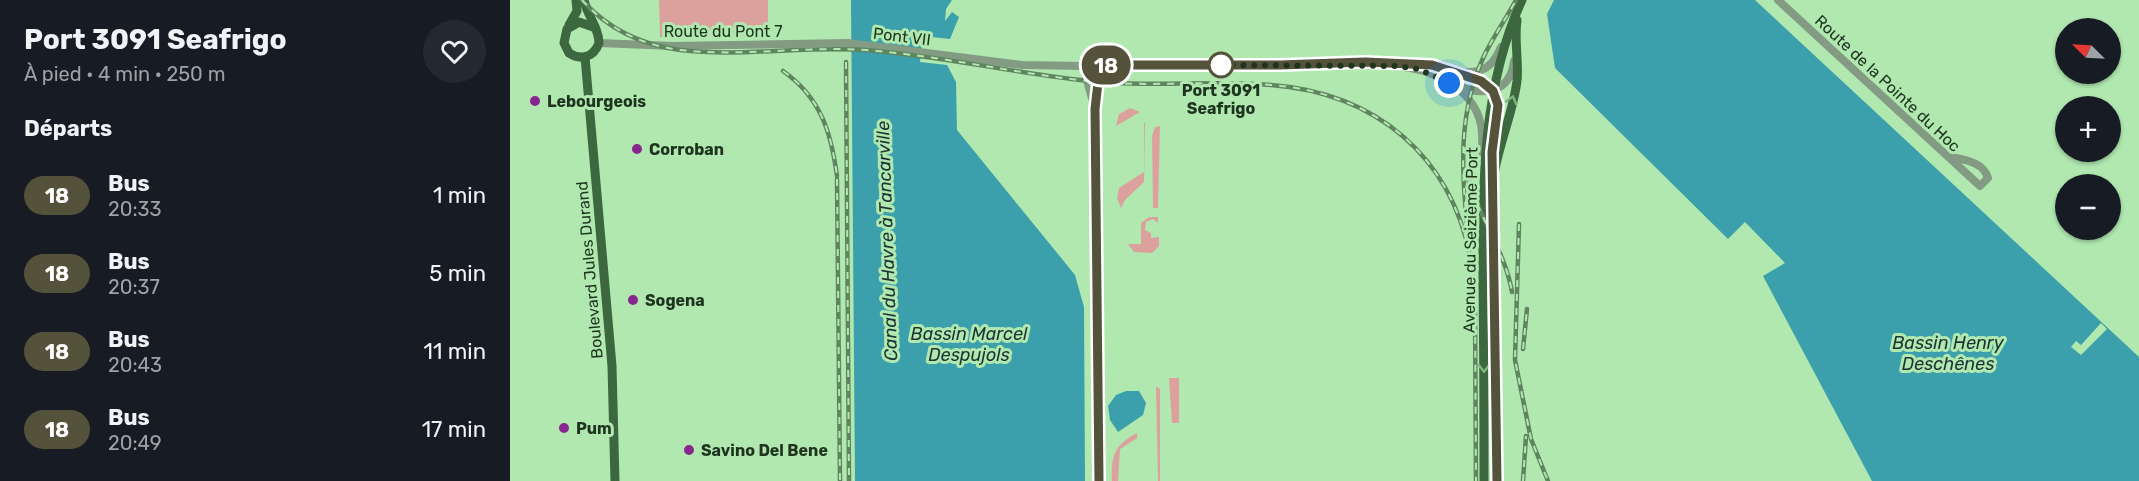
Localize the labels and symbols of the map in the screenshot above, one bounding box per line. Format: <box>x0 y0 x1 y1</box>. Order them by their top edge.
street label: Route de la Pointe du Hoc <box>1811 11 1964 156</box>
north arrow <box>2055 18 2121 84</box>
street label: Route du Pont 7 <box>664 22 782 41</box>
street label: Pont VII <box>872 24 932 49</box>
line badge: 18 <box>1079 46 1133 84</box>
marker: Port 3091 Seafrigo <box>1208 52 1234 78</box>
your location <box>1434 68 1464 98</box>
place label: Port 3091 Seafrigo <box>1182 81 1260 118</box>
place label: Lebourgeois <box>547 92 646 111</box>
marker: Lebourgeois <box>528 94 542 108</box>
one-way arrow <box>1505 95 1517 106</box>
water label: Canal du Havre à Tancarville <box>872 121 902 361</box>
place label: Corroban <box>649 140 724 159</box>
marker: Corroban <box>630 142 644 156</box>
street label: Avenue du Seizième Port <box>1459 147 1482 333</box>
street label: Boulevard Jules Durand <box>572 180 607 359</box>
place label: Sogena <box>645 291 705 310</box>
marker: Sogena <box>626 293 640 307</box>
water label: Bassin Marcel Despujols <box>911 323 1028 366</box>
water label: Bassin Henry Deschênes <box>1892 332 2005 375</box>
one-way arrow <box>1478 363 1490 372</box>
place label: Pum <box>576 419 612 438</box>
marker: Pum <box>557 421 571 435</box>
place label: Savino Del Bene <box>701 441 828 460</box>
marker: Savino Del Bene <box>682 443 696 457</box>

